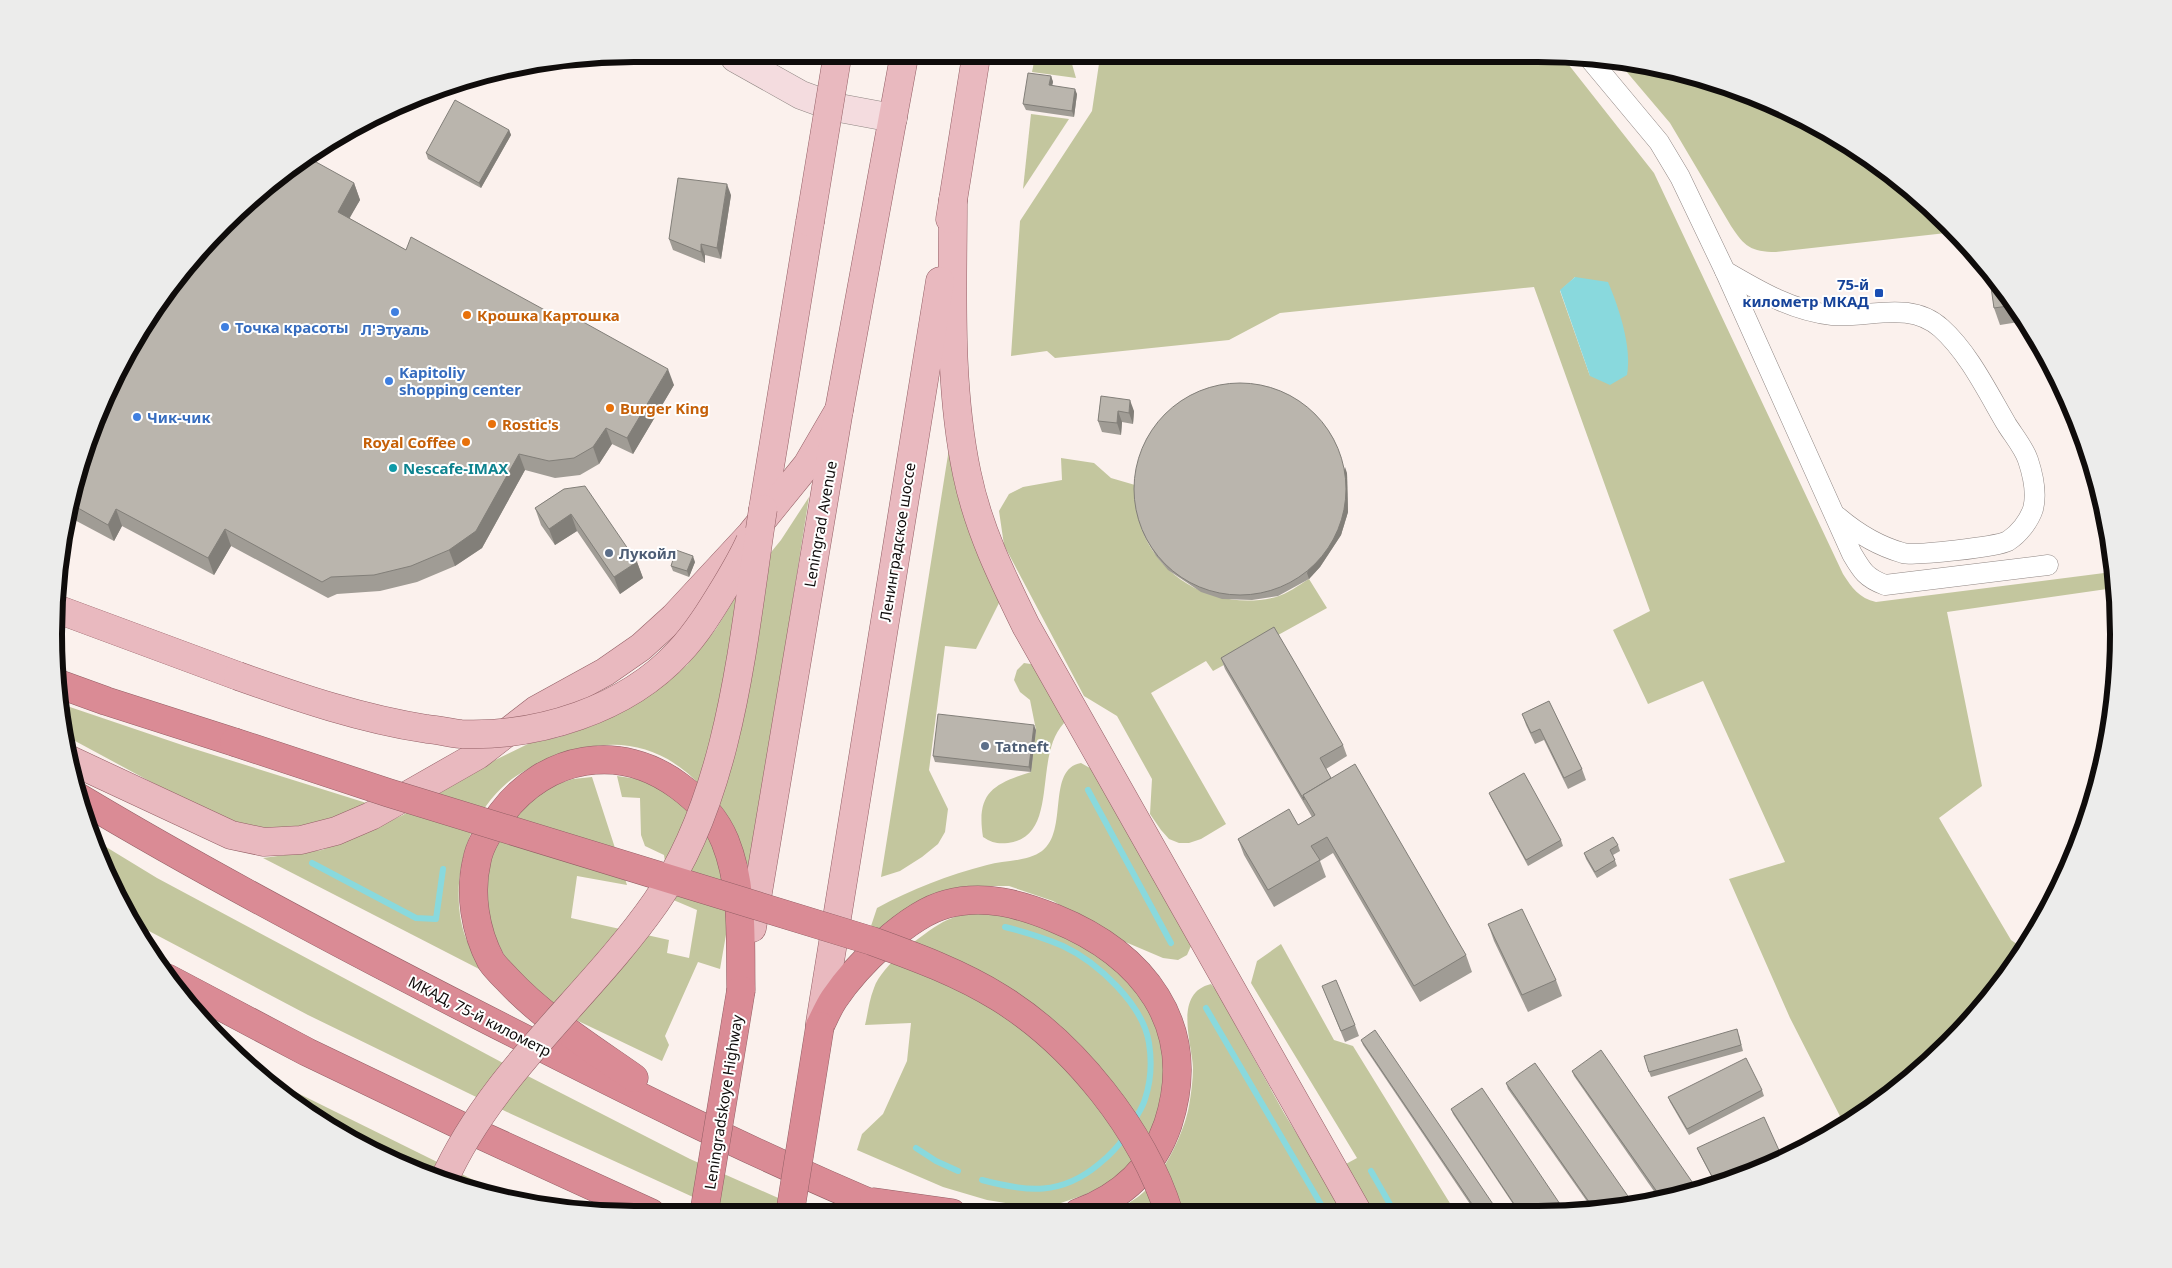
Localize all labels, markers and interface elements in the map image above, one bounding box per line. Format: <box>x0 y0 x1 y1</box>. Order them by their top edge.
place label: 75-й километр МКАД <box>1742 274 1869 311</box>
marker: 75-й километр МКАД <box>1873 287 1885 299</box>
place label: Крошка Картошка <box>477 305 620 325</box>
marker: Л'Этуаль <box>389 306 401 318</box>
marker: Крошка Картошка <box>461 309 473 321</box>
place label: Точка красоты <box>235 317 349 337</box>
place label: Л'Этуаль <box>361 319 429 339</box>
marker: Точка красоты <box>219 321 231 333</box>
place label: Kapitoliy shopping center <box>399 362 521 399</box>
marker: Kapitoliy shopping center <box>383 375 395 387</box>
place label: Burger King <box>620 398 709 418</box>
marker: Burger King <box>604 402 616 414</box>
place label: Чик-чик <box>147 407 211 427</box>
marker: Чик-чик <box>131 411 143 423</box>
place label: Rostic's <box>502 414 559 434</box>
marker: Rostic's <box>486 418 498 430</box>
place label: Royal Coffee <box>363 432 456 452</box>
marker: Royal Coffee <box>460 436 472 448</box>
place label: Nescafe-IMAX <box>403 458 508 478</box>
street label: Leningrad Avenue <box>799 459 841 589</box>
street label: Ленинградское шоссе <box>875 461 919 623</box>
marker: Nescafe-IMAX <box>387 462 399 474</box>
place label: Лукойл <box>619 543 676 563</box>
marker: Лукойл <box>603 547 615 559</box>
place label: Tatneft <box>995 736 1049 756</box>
marker: Tatneft <box>979 740 991 752</box>
street label: МКАД, 75-й километр <box>405 971 555 1061</box>
street label: Leningradskoye Highway <box>699 1013 747 1191</box>

